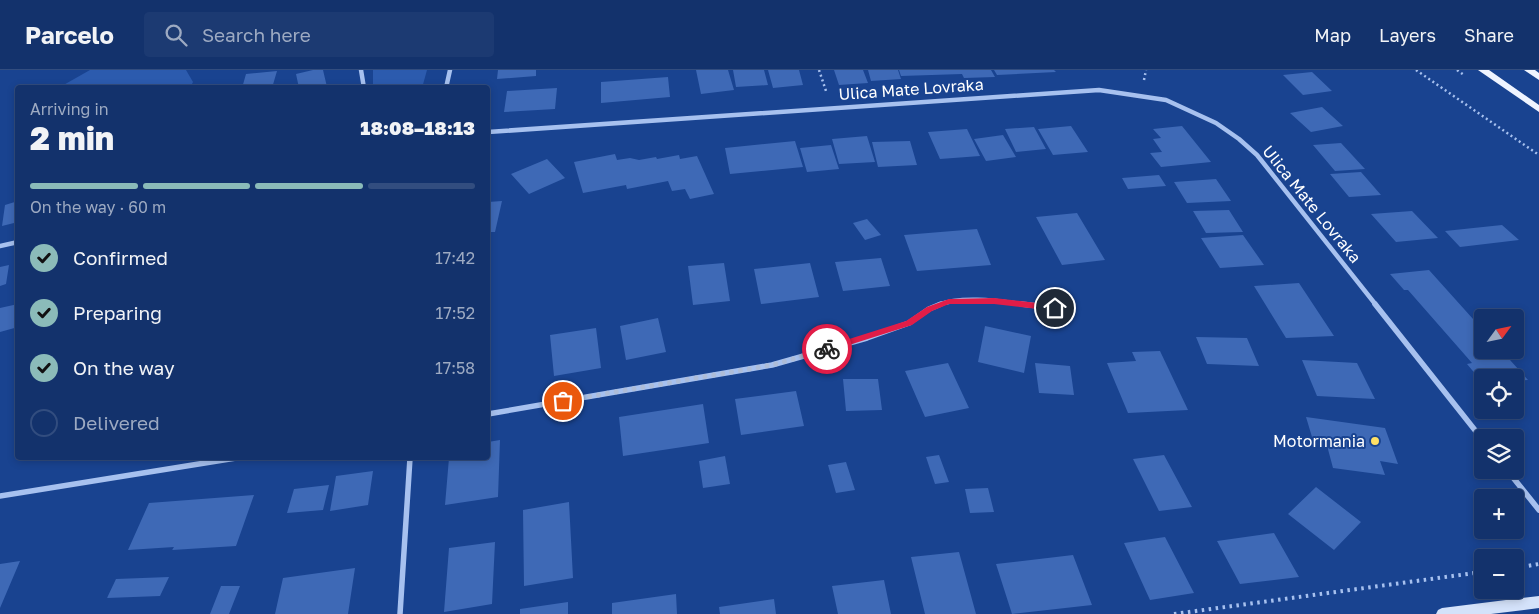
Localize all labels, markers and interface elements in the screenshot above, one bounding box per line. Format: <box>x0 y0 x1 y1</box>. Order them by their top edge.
search box <box>144 12 494 57</box>
text: Parcelo <box>25 20 114 49</box>
icon: search <box>162 21 190 49</box>
text: Search here <box>202 23 311 46</box>
text: Map <box>1314 24 1351 46</box>
text: Layers <box>1379 24 1436 46</box>
text: Share <box>1464 24 1514 46</box>
street label: Ulica Mate Lovraka <box>838 74 984 104</box>
text: Arriving in <box>30 99 109 119</box>
text: 18:08–18:13 <box>360 116 475 139</box>
text: 2 min <box>30 119 114 157</box>
street label: Ulica Mate Lovraka <box>1258 141 1366 267</box>
text: On the way · 60 m <box>30 197 166 217</box>
icon: check <box>30 244 58 272</box>
text: Confirmed <box>73 246 168 269</box>
text: 17:42 <box>435 248 475 268</box>
pin <box>1034 287 1076 329</box>
icon: home <box>1041 294 1069 322</box>
icon: check <box>30 299 58 327</box>
text: Preparing <box>73 301 162 324</box>
text: 17:52 <box>435 303 475 323</box>
north arrow <box>1474 309 1524 359</box>
map controls <box>1474 309 1524 599</box>
courier <box>802 324 852 374</box>
icon: bike <box>813 335 841 363</box>
icon: check <box>30 354 58 382</box>
text: On the way <box>73 356 175 379</box>
text: 17:58 <box>435 358 475 378</box>
button: locate <box>1474 369 1524 419</box>
pin <box>542 380 584 422</box>
icon: bag <box>549 387 577 415</box>
text: Delivered <box>73 411 160 434</box>
button: layers <box>1474 429 1524 479</box>
place label: Motormania <box>1273 431 1365 451</box>
marker: Motormania <box>1369 435 1381 447</box>
button: + <box>1474 489 1524 539</box>
button: − <box>1474 549 1524 599</box>

